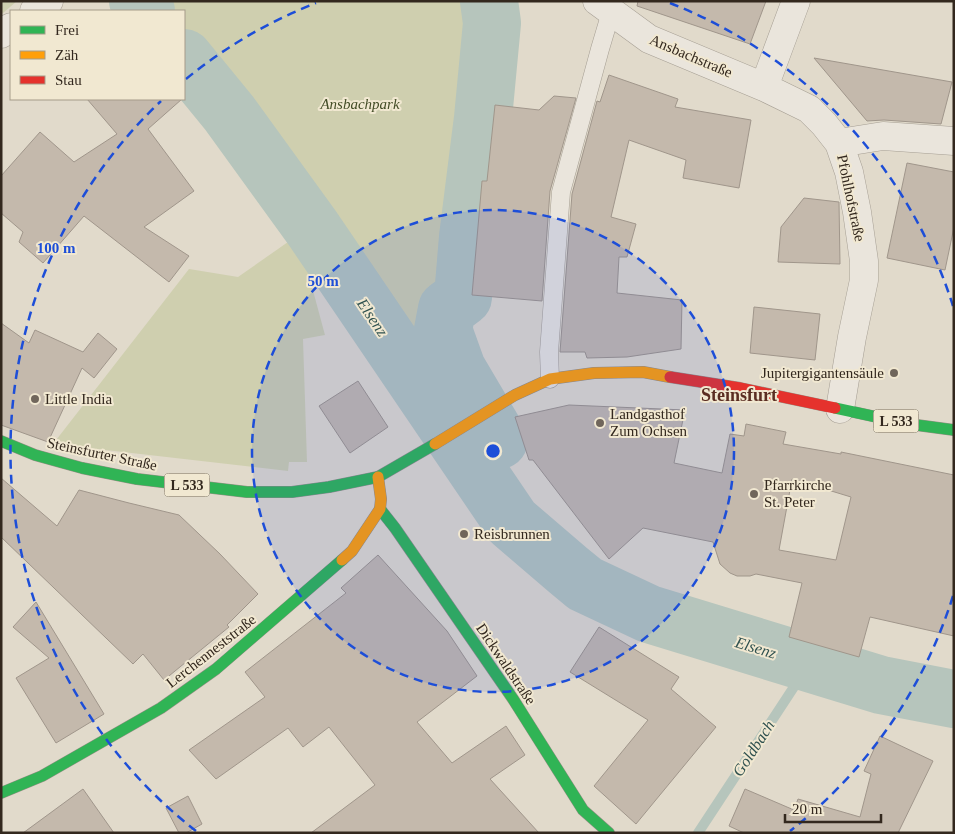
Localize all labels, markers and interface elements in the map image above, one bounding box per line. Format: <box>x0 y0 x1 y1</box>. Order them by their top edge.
legend <box>10 10 185 100</box>
text: Frei <box>55 22 79 38</box>
street label: Ansbachstraße <box>647 31 735 81</box>
text: Zäh <box>55 47 79 63</box>
text: Stau <box>55 72 82 88</box>
park label: Ansbachpark <box>319 96 400 112</box>
street label: Pfohlhofstraße <box>834 153 868 243</box>
text: 100 m <box>37 240 76 256</box>
text: 50 m <box>307 273 339 289</box>
water label: Elsenz <box>353 294 392 340</box>
place label: Jupitergigantensäule <box>761 365 884 381</box>
marker: Jupitergigantensäule <box>888 367 900 379</box>
district label: Steinsfurt <box>701 385 777 405</box>
place label: Little India <box>45 391 112 407</box>
marker: Little India <box>29 393 41 405</box>
place label: Landgasthof Zum Ochsen <box>610 406 688 439</box>
road number: L 533 <box>874 410 918 432</box>
marker: Landgasthof Zum Ochsen <box>594 417 606 429</box>
street label: Steinsfurter Straße <box>46 435 159 474</box>
centre of rings <box>484 442 502 460</box>
road number: L 533 <box>164 474 210 496</box>
place label: Pfarrkirche St. Peter <box>764 477 832 510</box>
marker: Pfarrkirche St. Peter <box>748 488 760 500</box>
place label: Reisbrunnen <box>474 526 550 542</box>
marker: Reisbrunnen <box>458 528 470 540</box>
street label: Lerchenneststraße <box>163 611 259 691</box>
street label: Dickwaldstraße <box>473 621 539 708</box>
water label: Elsenz <box>732 633 779 662</box>
water label: Goldbach <box>729 717 778 779</box>
scale bar <box>785 792 881 824</box>
text: 20 m <box>792 801 823 817</box>

